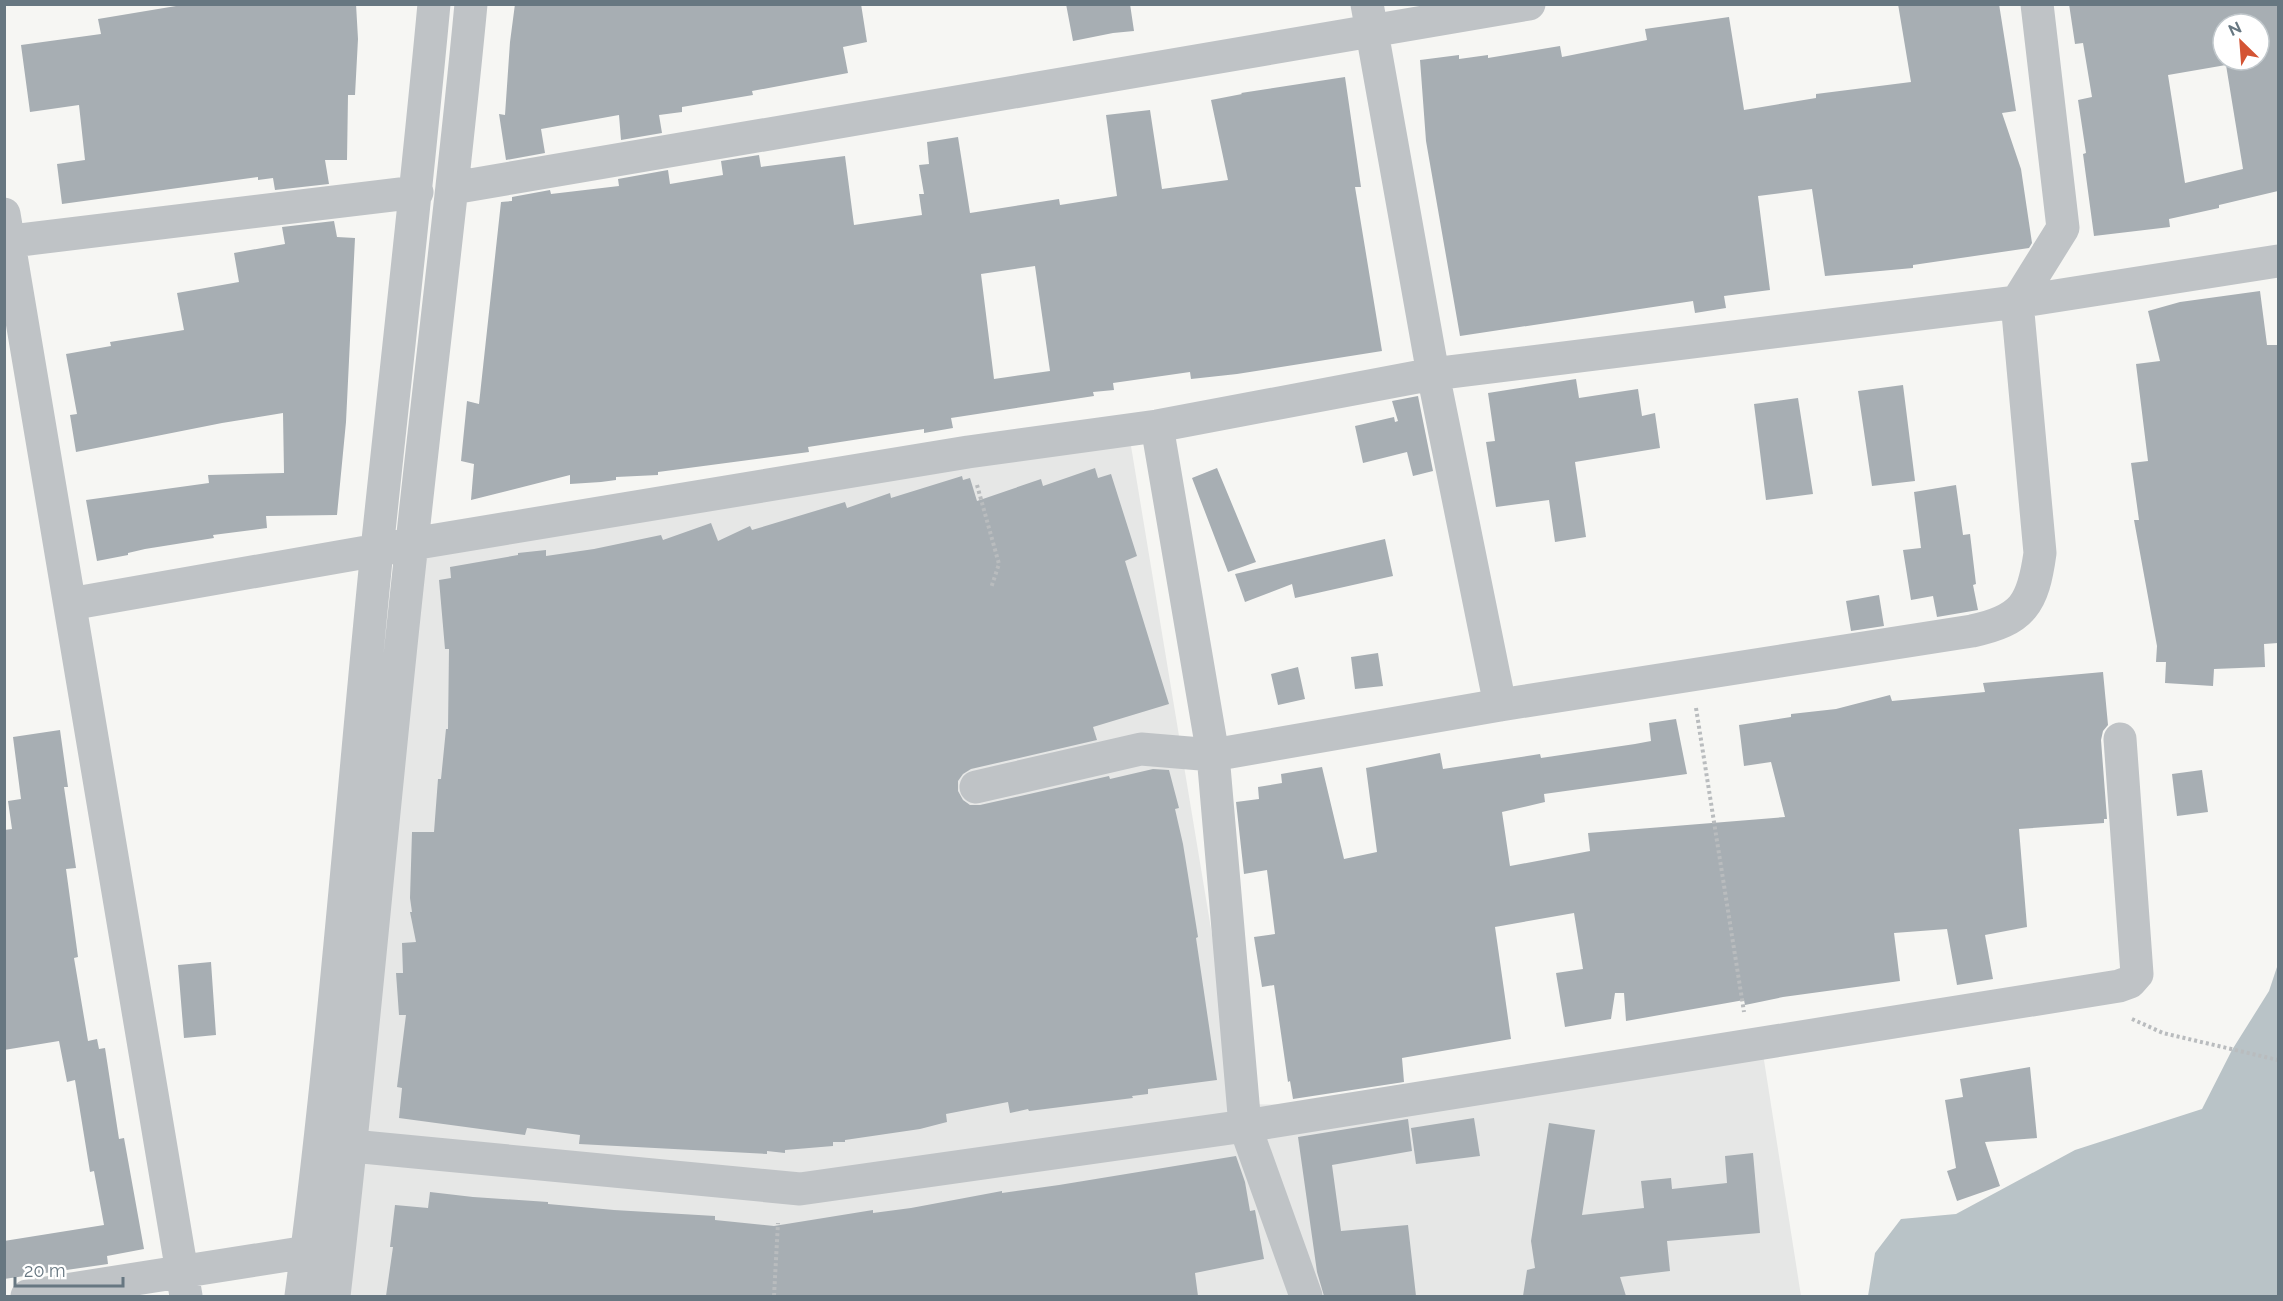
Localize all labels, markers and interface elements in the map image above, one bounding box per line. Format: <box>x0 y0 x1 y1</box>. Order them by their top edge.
north arrow <box>2211 12 2271 72</box>
text: N <box>2225 18 2244 40</box>
scale bar <box>15 1250 123 1288</box>
text: 20 m <box>24 1260 66 1281</box>

